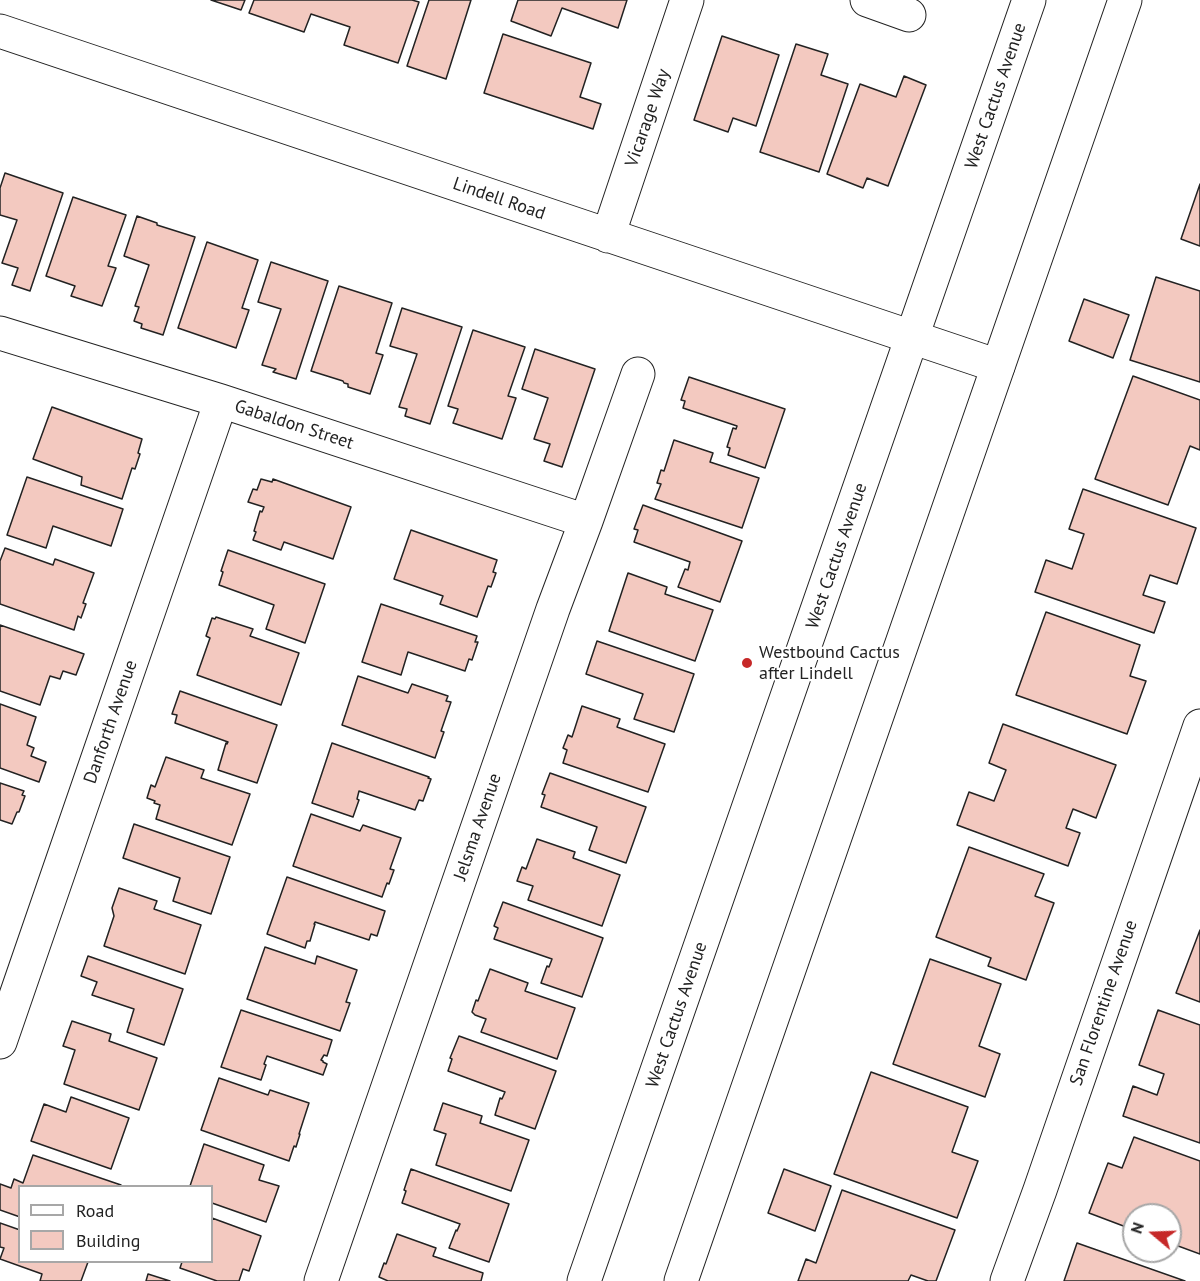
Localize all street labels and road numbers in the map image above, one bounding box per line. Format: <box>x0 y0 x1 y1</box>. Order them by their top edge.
street label: West Cactus Avenue <box>961 20 1031 172</box>
street label: Vicarage Way <box>621 66 675 170</box>
street label: Lindell Road <box>450 173 548 225</box>
street label: Gabaldon Street <box>232 396 356 454</box>
street label: West Cactus Avenue <box>802 480 872 632</box>
street label: Danforth Avenue <box>80 657 142 787</box>
street label: Jelsma Avenue <box>450 771 506 883</box>
street label: San Florentine Avenue <box>1066 918 1142 1088</box>
street label: West Cactus Avenue <box>642 939 712 1091</box>

